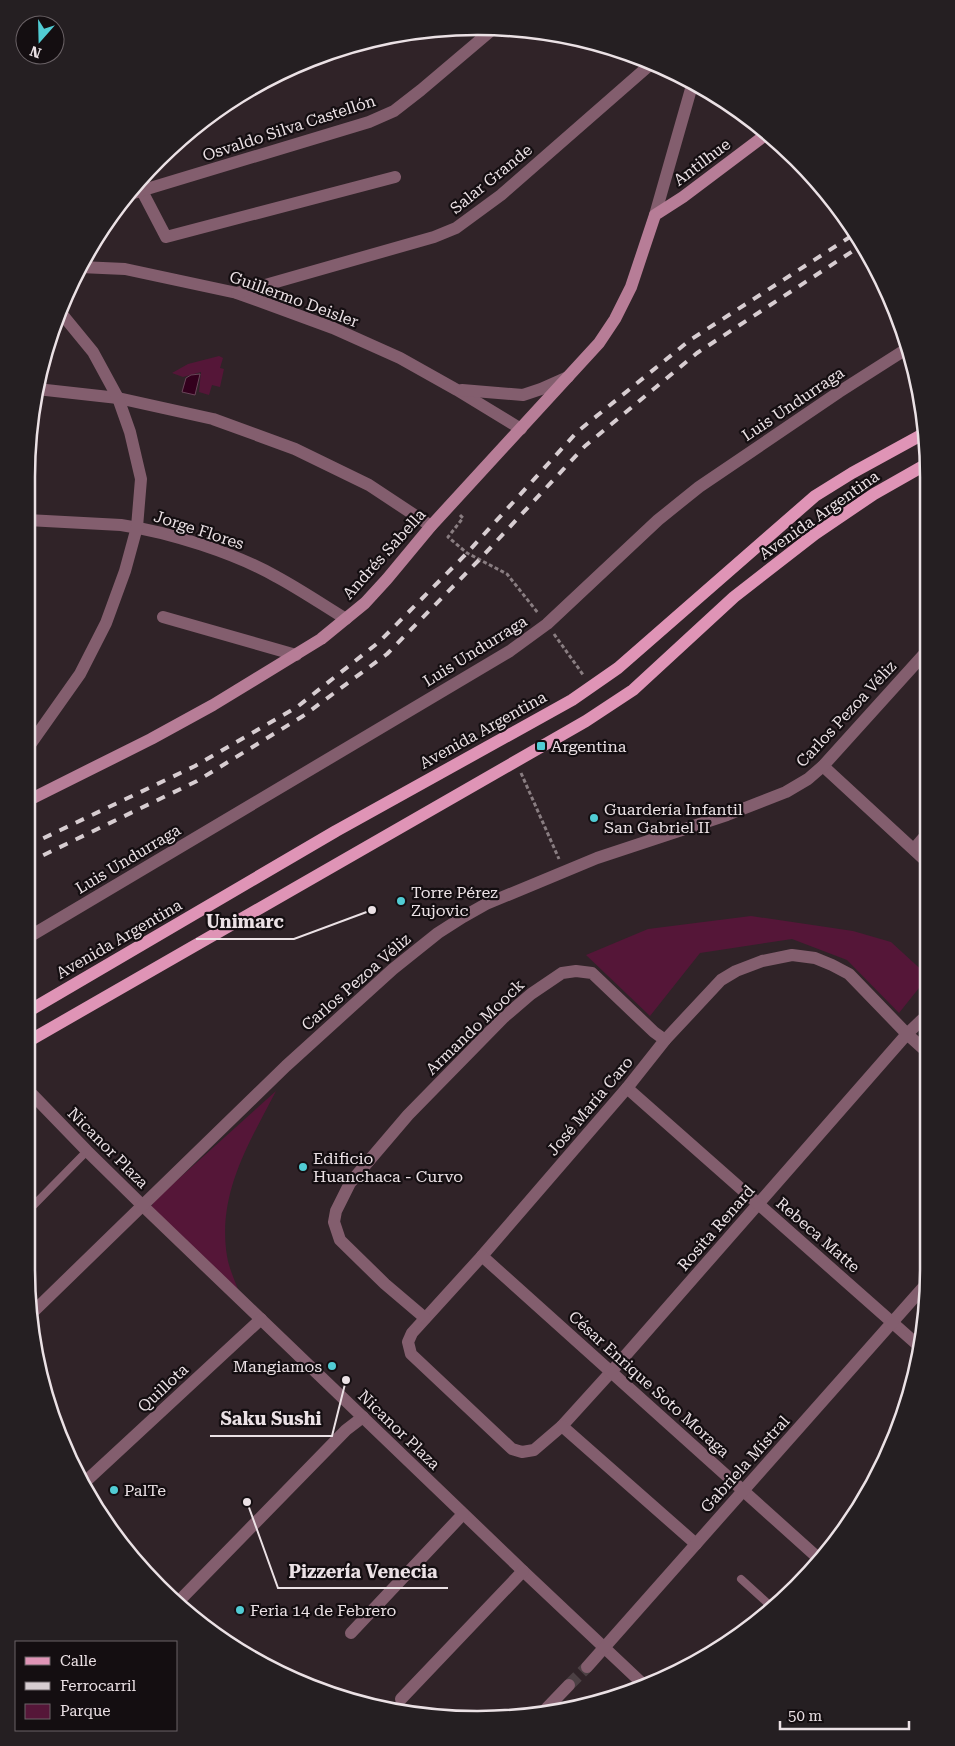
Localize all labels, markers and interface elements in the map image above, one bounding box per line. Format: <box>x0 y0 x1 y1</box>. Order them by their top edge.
north arrow <box>15 15 65 65</box>
text: N <box>28 43 43 62</box>
street label: Osvaldo Silva Castellón <box>200 91 378 165</box>
street label: Antilhue <box>670 134 734 190</box>
street label: Salar Grande <box>446 140 536 218</box>
street label: Guillermo Deisler <box>227 267 362 331</box>
street label: Luis Undurraga <box>738 363 848 445</box>
street label: Avenida Argentina <box>755 466 883 564</box>
street label: Andrés Sabella <box>339 505 430 603</box>
street label: Jorge Flores <box>152 506 247 554</box>
street label: Luis Undurraga <box>420 611 531 691</box>
street label: Carlos Pezoa Véliz <box>792 657 900 771</box>
street label: Avenida Argentina <box>416 687 550 773</box>
place label: Argentina <box>551 737 627 756</box>
marker: Argentina <box>535 740 547 752</box>
place label: Guardería Infantil San Gabriel II <box>604 800 743 837</box>
marker: Guardería Infantil San Gabriel II <box>588 812 600 824</box>
street label: Luis Undurraga <box>72 820 184 898</box>
place label: Torre Pérez Zujovic <box>411 883 498 920</box>
street label: Avenida Argentina <box>53 895 186 983</box>
marker: Torre Pérez Zujovic <box>395 895 407 907</box>
callout: Unimarc <box>196 906 294 939</box>
text: Unimarc <box>206 911 284 932</box>
street label: Carlos Pezoa Véliz <box>298 929 415 1034</box>
street label: Armando Moock <box>422 975 528 1079</box>
street label: José María Caro <box>543 1052 637 1159</box>
street label: Nicanor Plaza <box>64 1104 153 1193</box>
place label: Edificio Huanchaca - Curvo <box>313 1149 463 1186</box>
marker: Edificio Huanchaca - Curvo <box>297 1161 309 1173</box>
street label: Rosita Renard <box>674 1181 758 1275</box>
street label: Rebeca Matte <box>772 1193 864 1277</box>
street label: César Enrique Soto Moraga <box>565 1307 733 1461</box>
place label: Mangiamos <box>233 1357 322 1376</box>
street label: Quillota <box>134 1360 192 1416</box>
marker: Mangiamos <box>326 1360 338 1372</box>
street label: Nicanor Plaza <box>354 1386 444 1474</box>
callout: Saku Sushi <box>210 1403 332 1436</box>
text: Saku Sushi <box>220 1408 322 1429</box>
street label: Gabriela Mistral <box>697 1412 793 1516</box>
place label: PalTe <box>124 1481 166 1500</box>
marker: PalTe <box>108 1484 120 1496</box>
callout: Pizzería Venecia <box>278 1555 448 1588</box>
text: Pizzería Venecia <box>288 1561 438 1582</box>
place label: Feria 14 de Febrero <box>250 1601 397 1620</box>
marker: Feria 14 de Febrero <box>234 1604 246 1616</box>
legend <box>15 1641 178 1731</box>
text: Calle <box>60 1652 96 1670</box>
text: Ferrocarril <box>60 1677 137 1695</box>
scale bar <box>780 1698 909 1730</box>
text: Parque <box>60 1702 111 1720</box>
text: 50 m <box>788 1707 823 1725</box>

